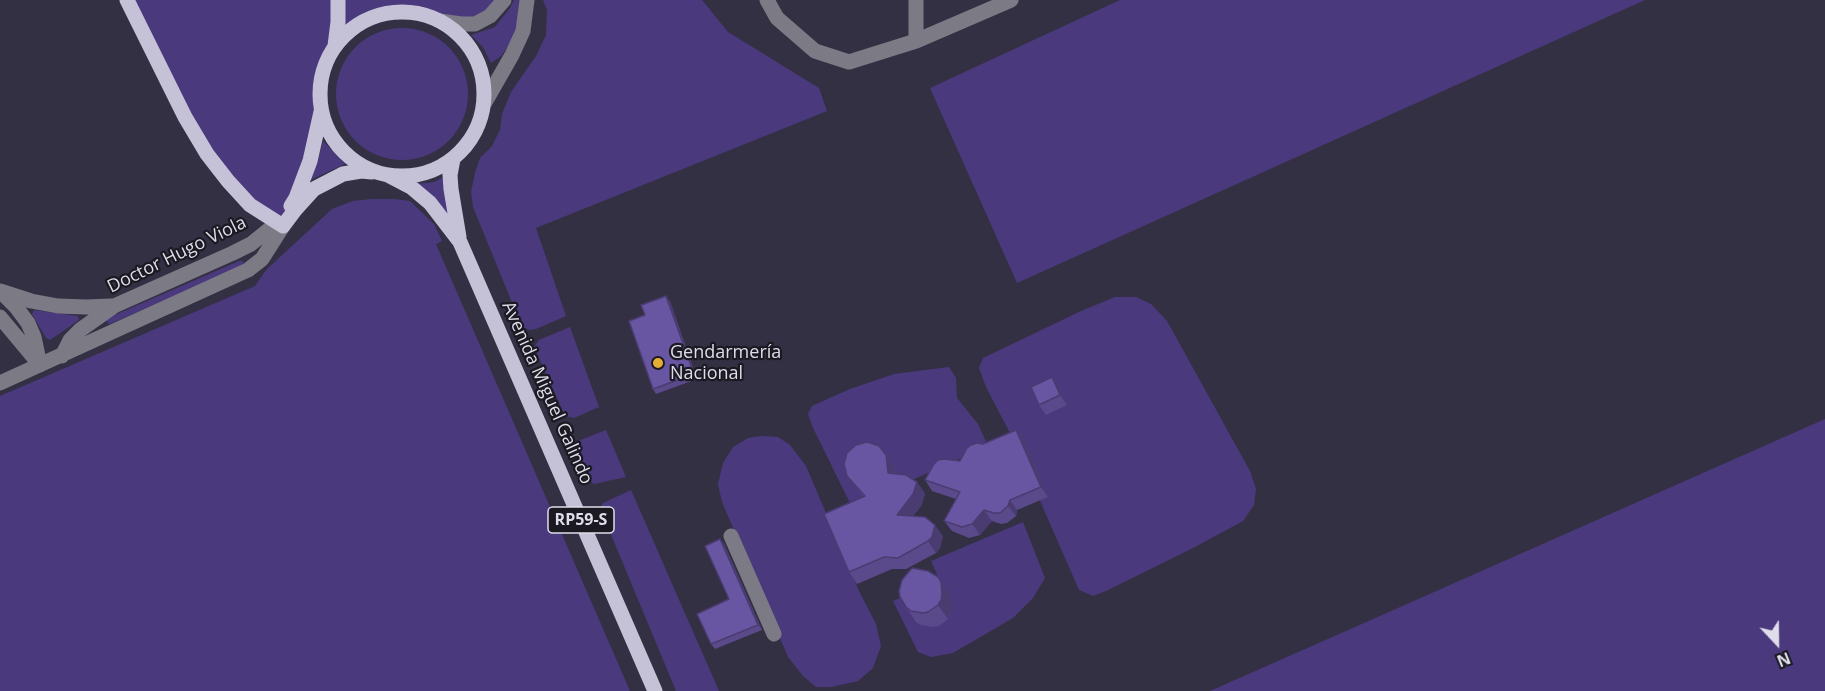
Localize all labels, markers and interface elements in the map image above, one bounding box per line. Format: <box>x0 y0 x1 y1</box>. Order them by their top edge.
street label: Doctor Hugo Viola <box>104 212 250 298</box>
street label: Avenida Miguel Galindo <box>497 298 597 488</box>
place label: Gendarmería Nacional <box>670 342 781 385</box>
marker: Gendarmería Nacional <box>651 356 665 370</box>
road number: RP59-S <box>548 507 614 533</box>
north arrow <box>1747 613 1807 673</box>
text: N <box>1774 647 1794 672</box>

